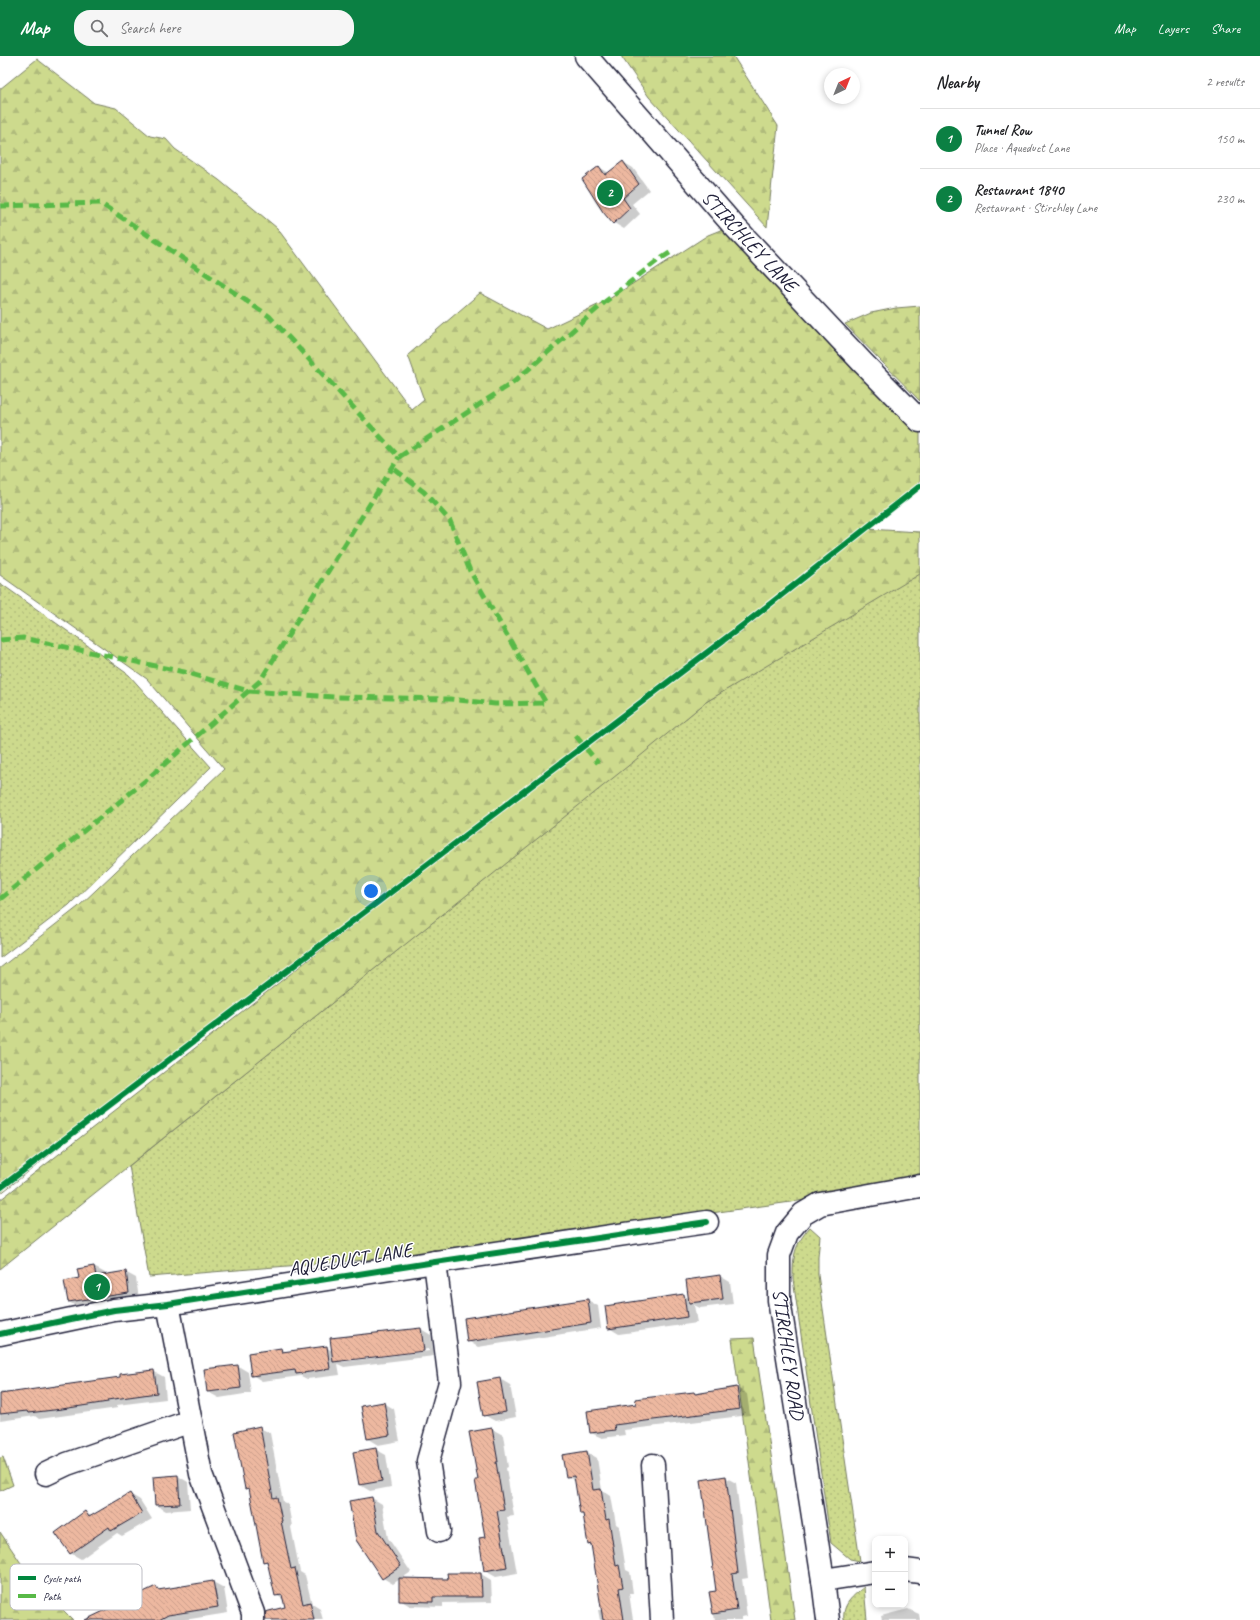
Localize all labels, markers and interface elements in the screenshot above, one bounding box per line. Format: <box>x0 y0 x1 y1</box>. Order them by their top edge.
search box <box>74 10 354 46</box>
text: Map <box>20 16 50 40</box>
icon: search <box>88 17 110 39</box>
text: Search here <box>120 19 181 38</box>
text: Map <box>1114 20 1136 37</box>
text: Layers <box>1158 20 1189 37</box>
text: Share <box>1211 20 1240 37</box>
north arrow <box>824 68 860 104</box>
text: Nearby <box>936 72 979 93</box>
text: 2 results <box>1206 74 1244 90</box>
text: Tunnel Row <box>974 121 1031 140</box>
text: 1 <box>946 131 952 147</box>
text: 150 m <box>1216 131 1244 147</box>
text: Place · Aqueduct Lane <box>974 140 1069 156</box>
pin: 2 <box>597 178 623 208</box>
text: Restaurant 1840 <box>974 181 1064 200</box>
street label: STIRCHLEY LANE <box>696 185 805 299</box>
text: 2 <box>946 191 952 207</box>
text: 230 m <box>1216 191 1244 207</box>
text: Restaurant · Stirchley Lane <box>974 200 1097 216</box>
your location <box>361 881 381 901</box>
street label: AQUEDUCT LANE <box>286 1237 417 1282</box>
pin: 1 <box>84 1272 110 1302</box>
street label: STIRCHLEY ROAD <box>767 1287 810 1423</box>
map controls <box>872 1536 908 1608</box>
button: + <box>872 1536 908 1572</box>
legend <box>10 1564 142 1610</box>
text: Cycle path <box>43 1571 82 1585</box>
button: − <box>872 1572 908 1608</box>
text: Path <box>43 1589 62 1603</box>

